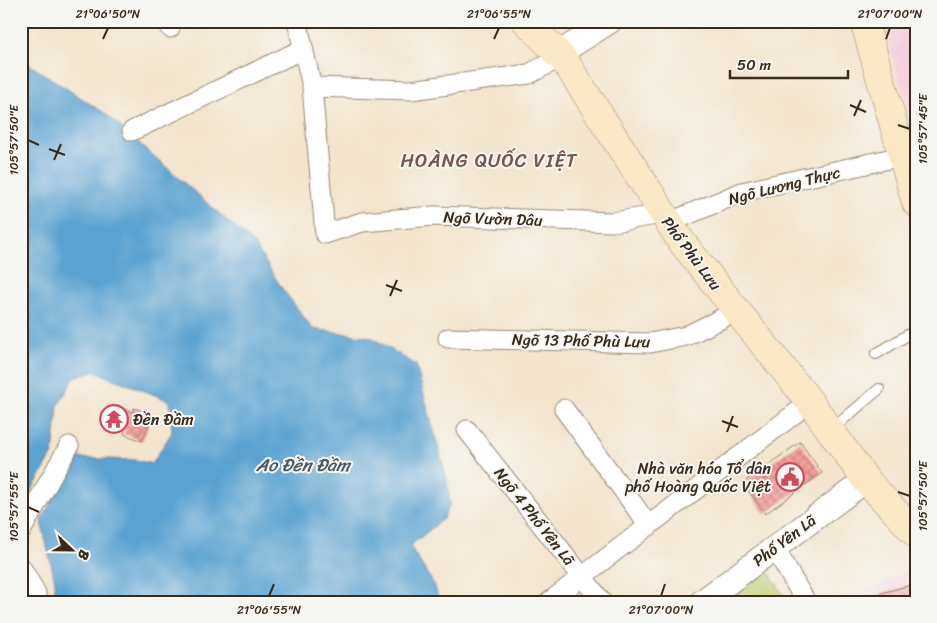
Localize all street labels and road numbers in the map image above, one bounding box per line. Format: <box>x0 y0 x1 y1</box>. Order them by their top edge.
street label: Ngõ Lương Thực <box>725 158 843 213</box>
street label: Ngõ Vườn Dâu <box>443 202 544 235</box>
street label: Phố Phù Lưu <box>654 210 730 297</box>
street label: Ngõ 13 Phố Phù Lưu <box>512 325 651 356</box>
street label: Ngõ 4 Phố Yên Lã <box>486 460 583 573</box>
street label: Phố Yên Lã <box>746 506 823 574</box>

